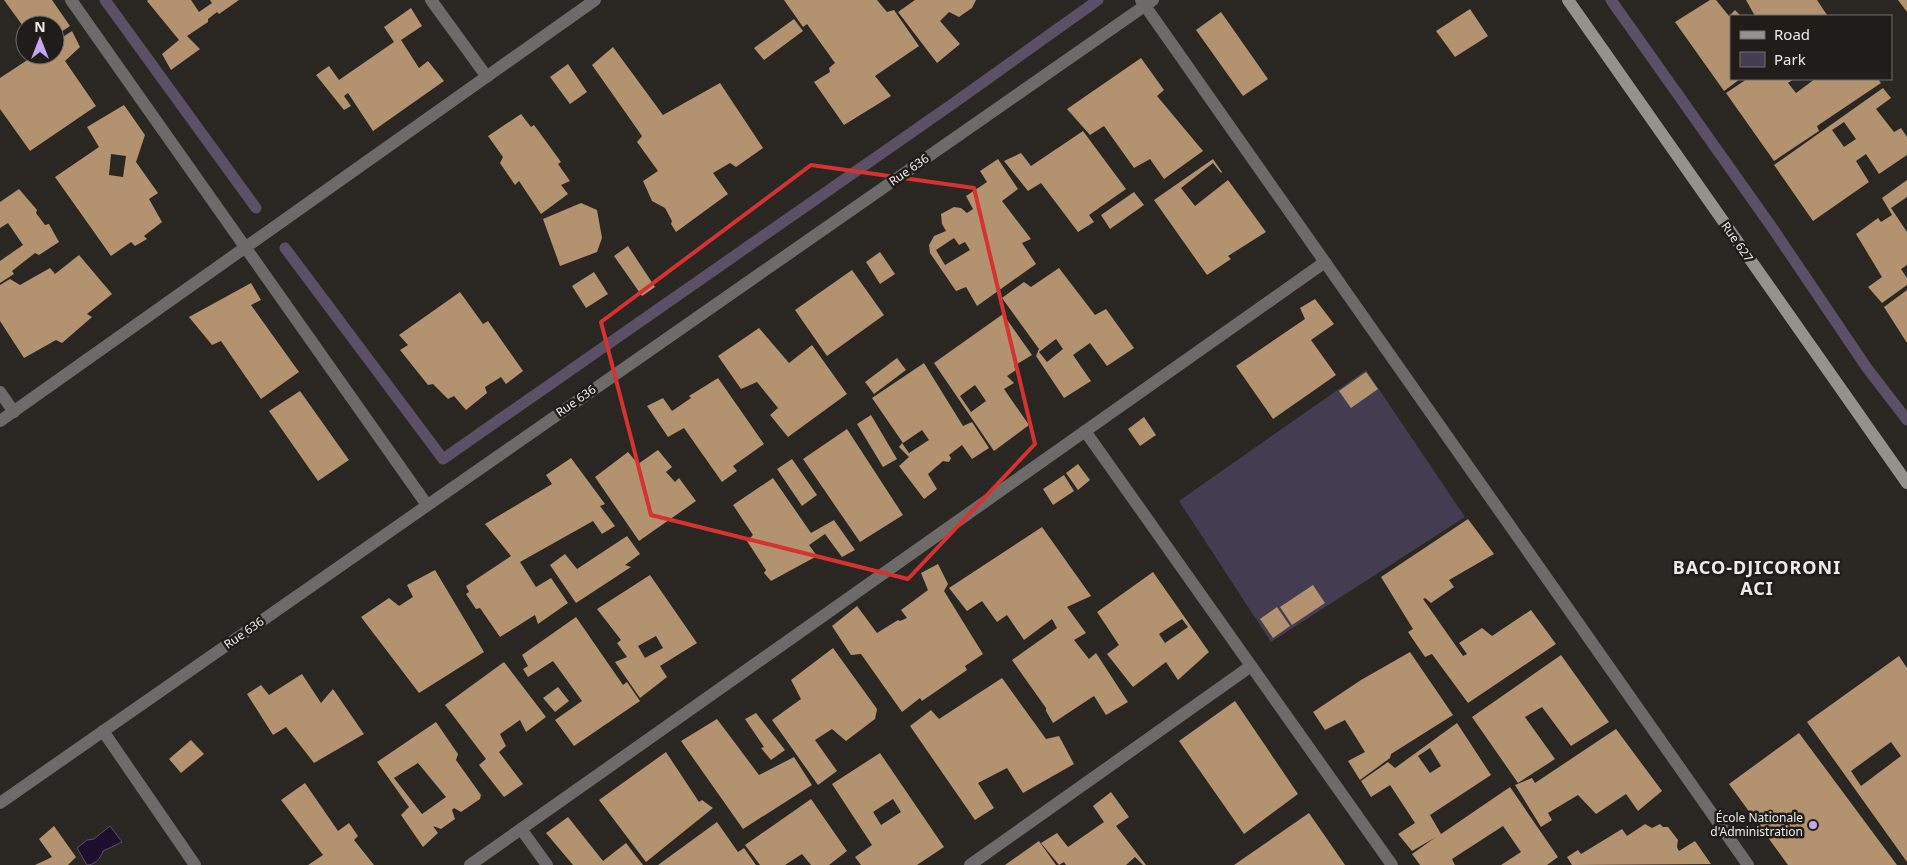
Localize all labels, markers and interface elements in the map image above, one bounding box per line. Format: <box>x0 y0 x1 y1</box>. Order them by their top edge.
north arrow <box>15 15 65 65</box>
legend <box>1730 15 1892 80</box>
text: N <box>34 17 46 36</box>
text: Road <box>1774 24 1810 44</box>
text: Park <box>1774 49 1806 69</box>
street label: Rue 636 <box>885 150 932 190</box>
street label: Rue 627 <box>1717 218 1757 265</box>
street label: Rue 636 <box>552 381 599 421</box>
district label: BACO-DJICORONI ACI <box>1673 555 1841 600</box>
street label: Rue 636 <box>220 613 267 653</box>
place label: École Nationale d'Administration <box>1710 809 1803 840</box>
marker: École Nationale d'Administration <box>1807 819 1819 831</box>

